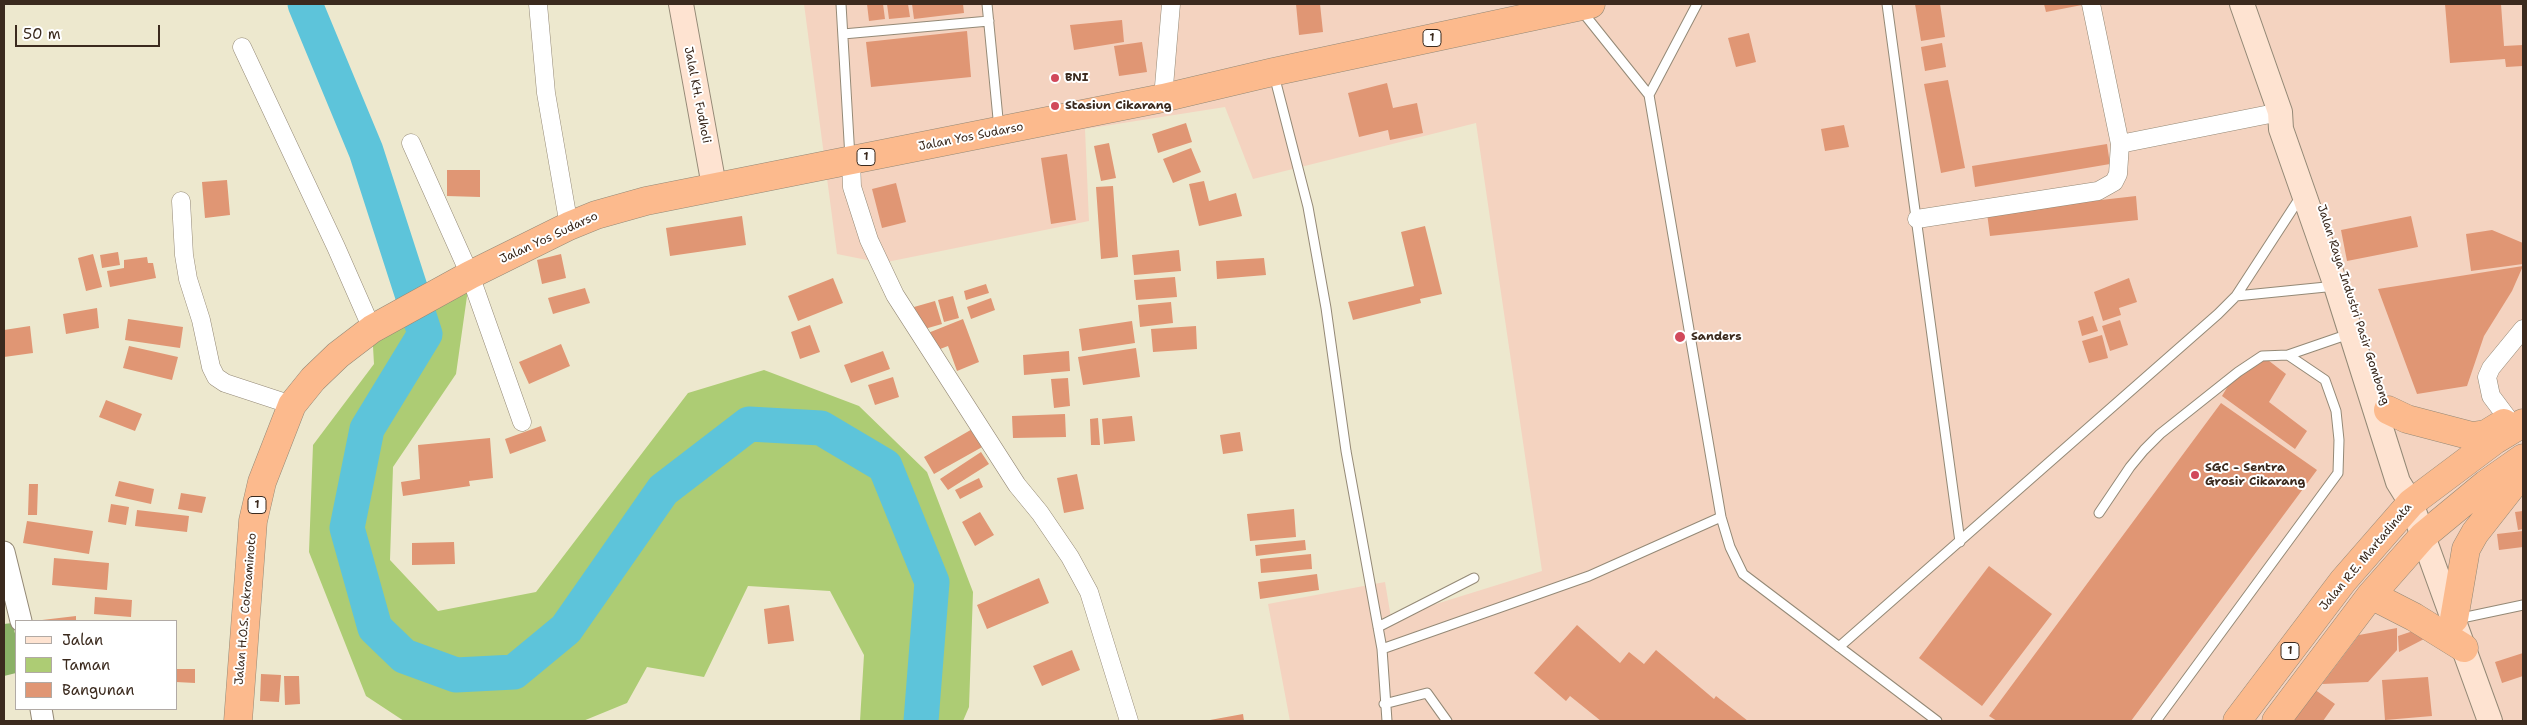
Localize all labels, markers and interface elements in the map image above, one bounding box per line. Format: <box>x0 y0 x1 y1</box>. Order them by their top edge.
scale bar <box>18 15 162 47</box>
text: 50 m <box>23 24 61 44</box>
road number: 1 <box>1423 29 1441 46</box>
street label: Jalal KH. Fudholi <box>681 45 713 145</box>
place label: BNI <box>1065 71 1089 85</box>
marker: BNI <box>1049 72 1061 84</box>
place label: Stasiun Cikarang <box>1065 99 1172 113</box>
marker: Stasiun Cikarang <box>1049 100 1061 112</box>
street label: Jalan Yos Sudarso <box>917 120 1025 154</box>
road number: 1 <box>857 148 875 166</box>
street label: Jalan Raya Industri Pasir Gombong <box>2314 203 2392 407</box>
street label: Jalan Yos Sudarso <box>498 209 600 267</box>
marker: Sanders <box>1673 330 1687 344</box>
place label: Sanders <box>1691 330 1742 344</box>
place label: SGC - Sentra Grosir Cikarang <box>2205 461 2305 489</box>
marker: SGC - Sentra Grosir Cikarang <box>2189 469 2201 481</box>
road number: 1 <box>248 496 266 514</box>
street label: Jalan R.E. Martadinata <box>2317 500 2415 614</box>
street label: Jalan H.O.S. Cokroaminoto <box>232 532 260 686</box>
legend <box>15 620 178 710</box>
text: Jalan <box>62 630 103 650</box>
road number: 1 <box>2281 642 2299 659</box>
text: Taman <box>62 655 110 675</box>
text: Bangunan <box>62 680 134 700</box>

